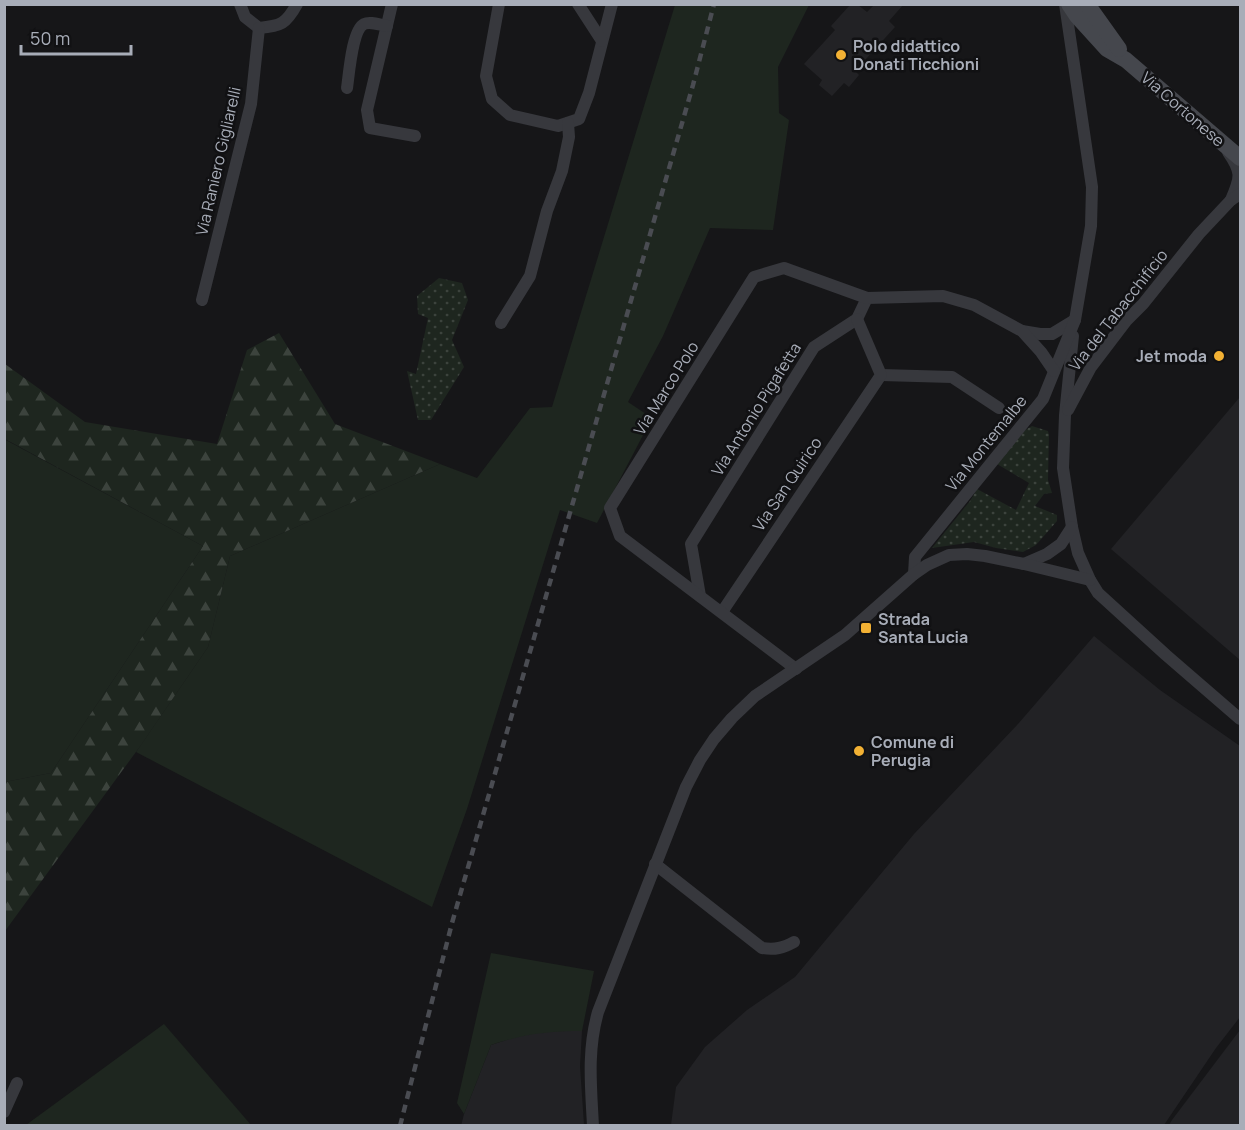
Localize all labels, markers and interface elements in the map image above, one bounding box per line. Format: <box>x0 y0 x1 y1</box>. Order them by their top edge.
scale bar <box>21 18 130 56</box>
text: 50 m <box>30 26 70 50</box>
place label: Polo didattico Donati Ticchioni <box>853 35 979 75</box>
marker: Polo didattico Donati Ticchioni <box>834 48 848 62</box>
street label: Via Cortonese <box>1137 67 1229 151</box>
street label: Via Raniero Gigliarelli <box>190 84 246 238</box>
street label: Via del Tabacchificio <box>1064 245 1172 375</box>
street label: Via Marco Polo <box>628 337 704 439</box>
street label: Via Antonio Pigafetta <box>706 338 806 480</box>
place label: Jet moda <box>1136 345 1207 367</box>
marker: Jet moda <box>1212 349 1226 363</box>
street label: Via Montemalbe <box>940 390 1032 496</box>
street label: Via San Quirico <box>747 433 827 535</box>
place label: Strada Santa Lucia <box>878 608 968 648</box>
marker: Strada Santa Lucia <box>859 621 873 635</box>
place label: Comune di Perugia <box>871 731 954 771</box>
marker: Comune di Perugia <box>852 744 866 758</box>

